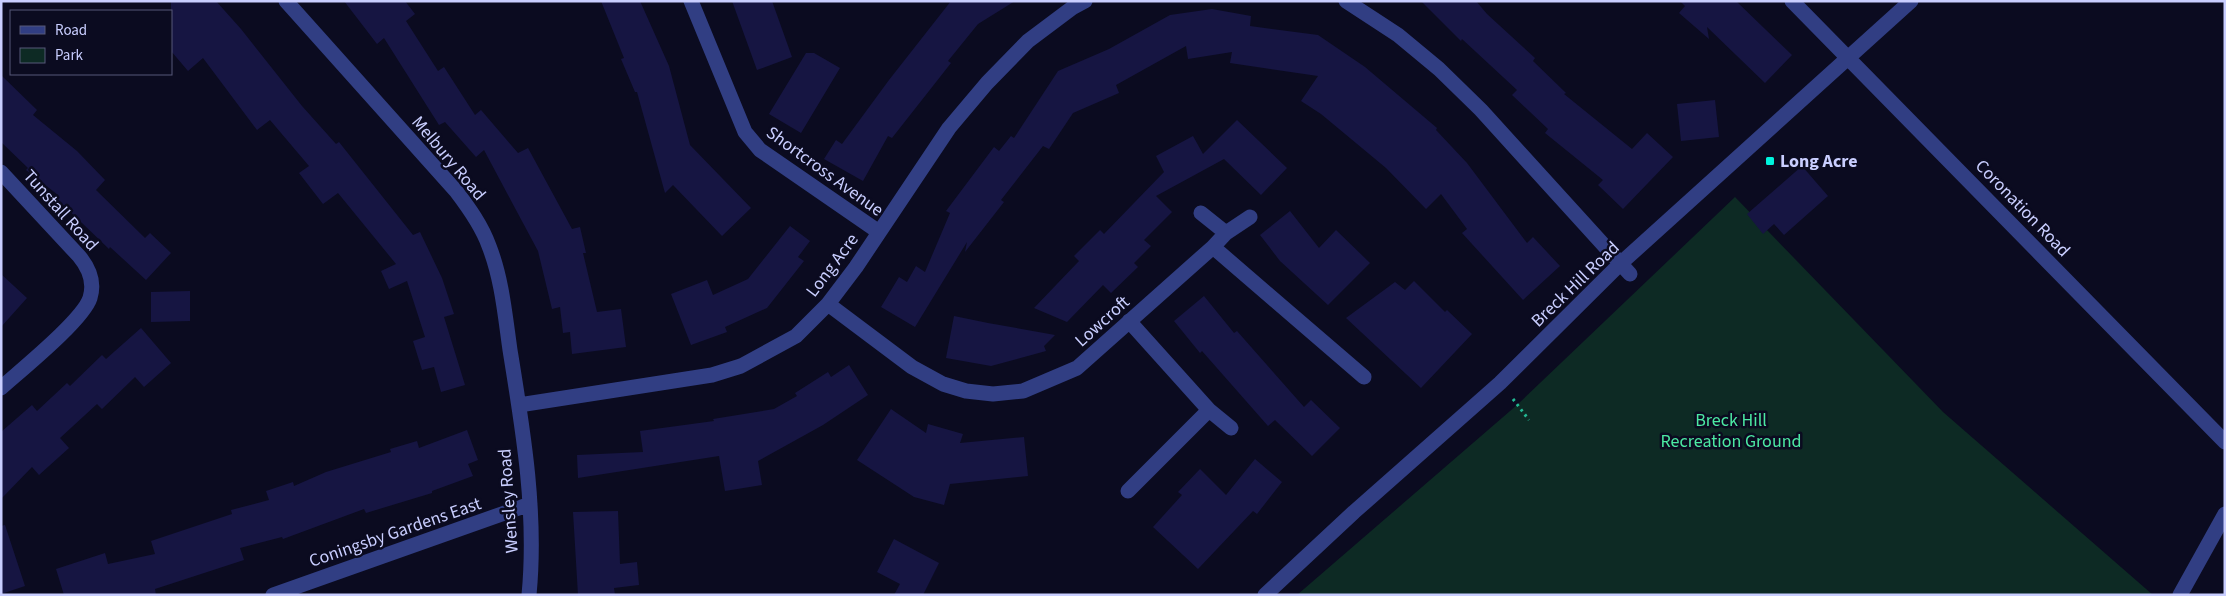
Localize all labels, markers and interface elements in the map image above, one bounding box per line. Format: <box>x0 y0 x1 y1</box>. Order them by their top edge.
legend <box>10 10 172 75</box>
text: Road <box>55 20 87 41</box>
text: Park <box>55 45 84 66</box>
street label: Melbury Road <box>406 111 492 206</box>
street label: Shortcross Avenue <box>761 120 888 223</box>
place label: Long Acre <box>1780 149 1858 174</box>
street label: Coronation Road <box>1970 154 2076 263</box>
marker: Long Acre <box>1764 155 1776 167</box>
street label: Tunstall Road <box>17 164 104 257</box>
street label: Long Acre <box>800 228 865 302</box>
street label: Breck Hill Road <box>1526 236 1625 333</box>
street label: Lowcroft <box>1070 290 1135 353</box>
park label: Breck Hill Recreation Ground <box>1660 408 1802 454</box>
street label: Wensley Road <box>492 448 525 554</box>
street label: Coningsby Gardens East <box>306 491 485 574</box>

